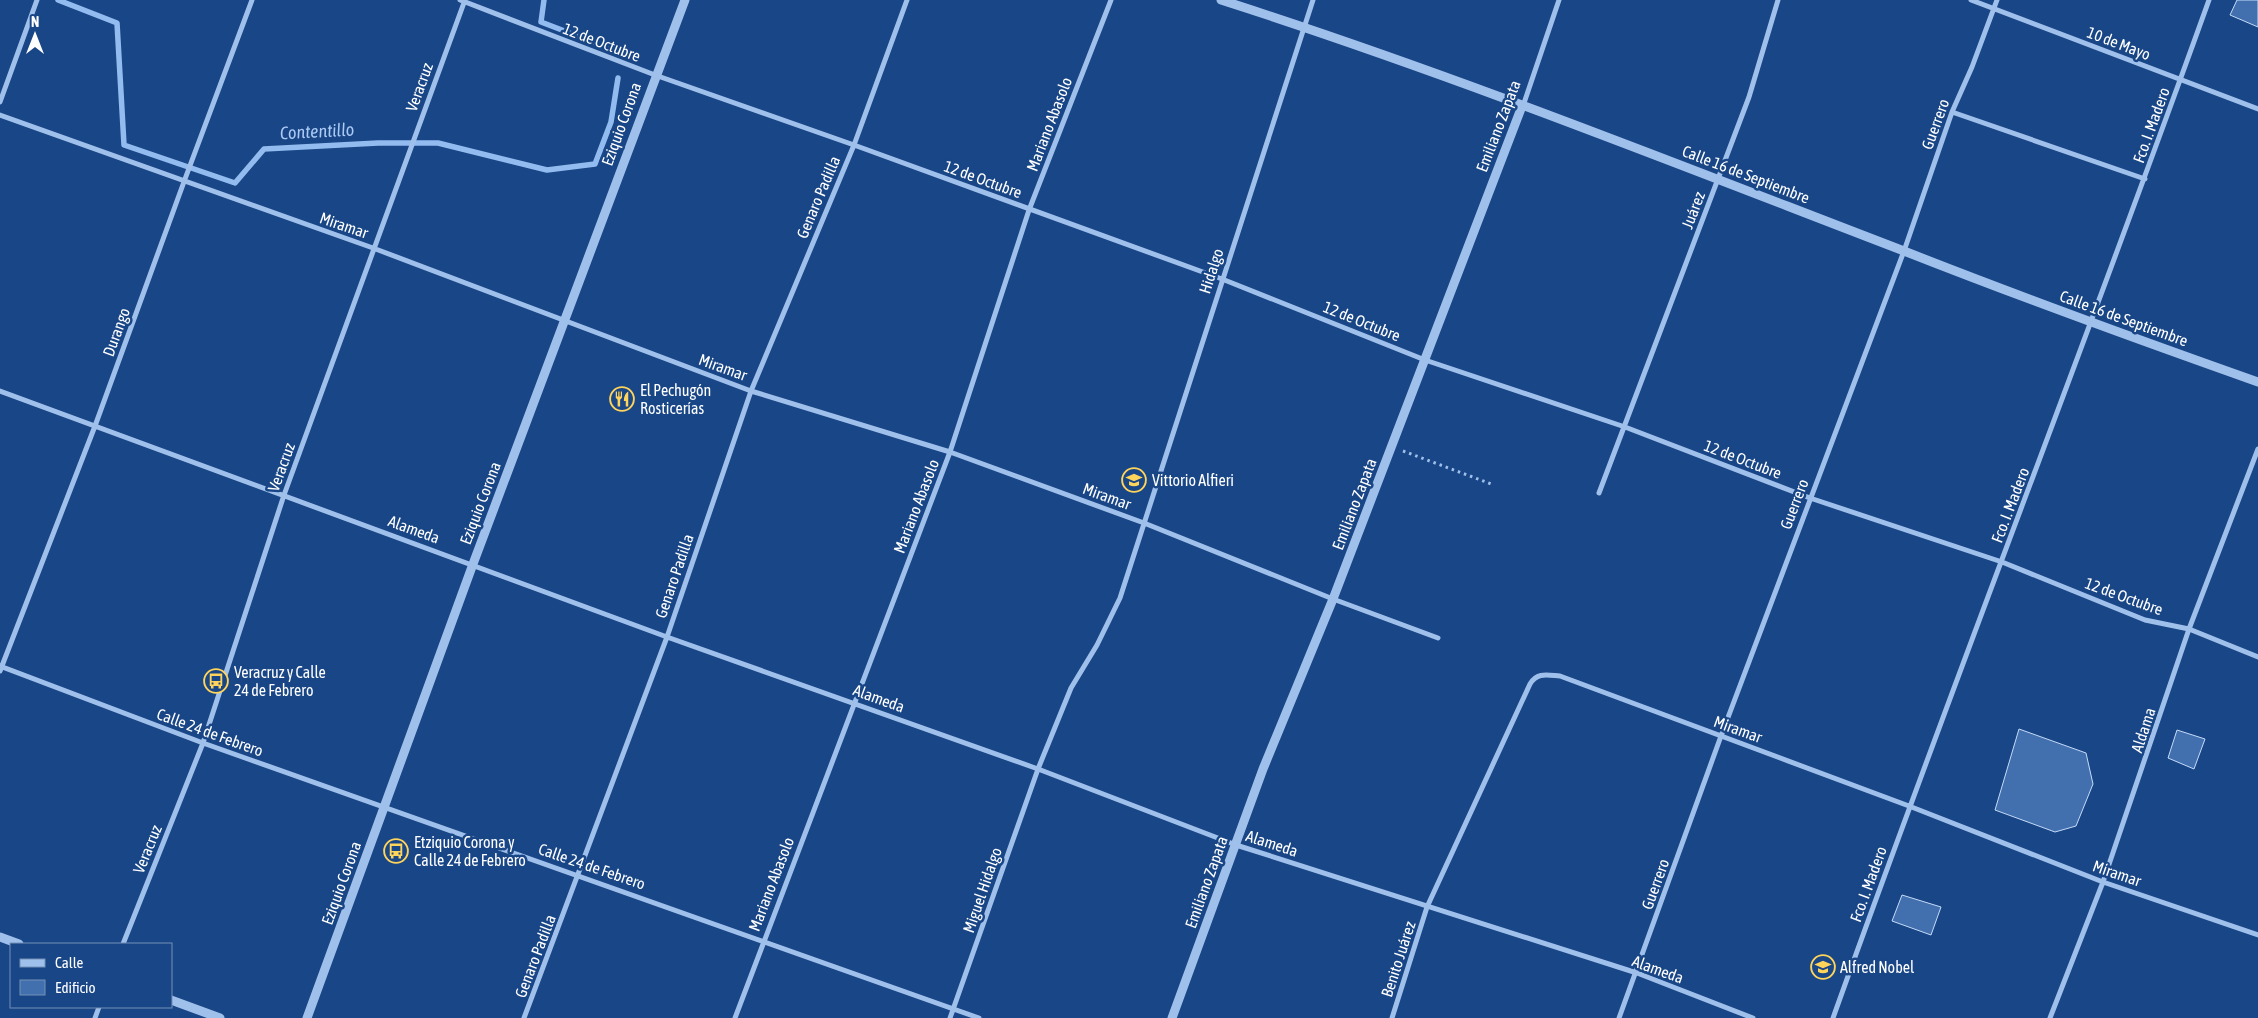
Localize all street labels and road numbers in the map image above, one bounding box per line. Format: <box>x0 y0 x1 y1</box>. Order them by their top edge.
street label: 12 de Octubre <box>561 19 643 65</box>
street label: 10 de Mayo <box>2084 23 2153 64</box>
street label: Veracruz <box>402 60 436 114</box>
street label: Mariano Abasolo <box>1023 75 1075 173</box>
street label: Emiliano Zapata <box>1472 78 1525 175</box>
street label: Eziquio Corona <box>598 80 645 168</box>
street label: Fco. I. Madero <box>2129 85 2173 165</box>
street label: Guerrero <box>1918 96 1952 152</box>
street label: Calle 16 de Septiembre <box>1679 141 1812 208</box>
street label: Genaro Padilla <box>793 153 843 241</box>
street label: 12 de Octubre <box>942 157 1024 201</box>
street label: Juárez <box>1678 189 1708 231</box>
street label: Miramar <box>317 208 371 242</box>
street label: Hidalgo <box>1195 246 1228 296</box>
street label: Calle 16 de Septiembre <box>2057 286 2190 350</box>
street label: 12 de Octubre <box>1321 297 1403 345</box>
street label: Durango <box>99 305 134 359</box>
street label: Miramar <box>696 350 750 384</box>
street label: 12 de Octubre <box>1702 436 1784 482</box>
street label: Veracruz <box>264 440 298 494</box>
street label: Emiliano Zapata <box>1328 456 1381 553</box>
street label: Mariano Abasolo <box>890 457 942 555</box>
street label: Eziquio Corona <box>456 459 505 547</box>
street label: Fco. I. Madero <box>1987 465 2033 545</box>
street label: Guerrero <box>1776 476 1812 532</box>
street label: Miramar <box>1080 479 1134 513</box>
street label: Alameda <box>386 511 442 547</box>
street label: Genaro Padilla <box>651 532 697 620</box>
street label: 12 de Octubre <box>2083 574 2165 618</box>
street label: Alameda <box>851 680 907 716</box>
street label: Calle 24 de Febrero <box>154 704 266 760</box>
street label: Aldama <box>2127 705 2159 755</box>
street label: Miramar <box>1711 712 1765 746</box>
street label: Veracruz <box>129 822 165 876</box>
street label: Alameda <box>1244 826 1300 860</box>
street label: Emiliano Zapata <box>1181 834 1232 931</box>
street label: Mariano Abasolo <box>745 835 797 933</box>
street label: Eziquio Corona <box>318 839 365 927</box>
street label: Calle 24 de Febrero <box>536 839 648 893</box>
street label: Fco. I. Madero <box>1846 844 1890 924</box>
street label: Miguel Hidalgo <box>959 845 1006 935</box>
street label: Guerrero <box>1638 856 1672 912</box>
street label: Miramar <box>2090 856 2144 890</box>
street label: Genaro Padilla <box>511 912 559 1000</box>
street label: Benito Juárez <box>1377 919 1419 999</box>
street label: Alameda <box>1630 951 1686 987</box>

